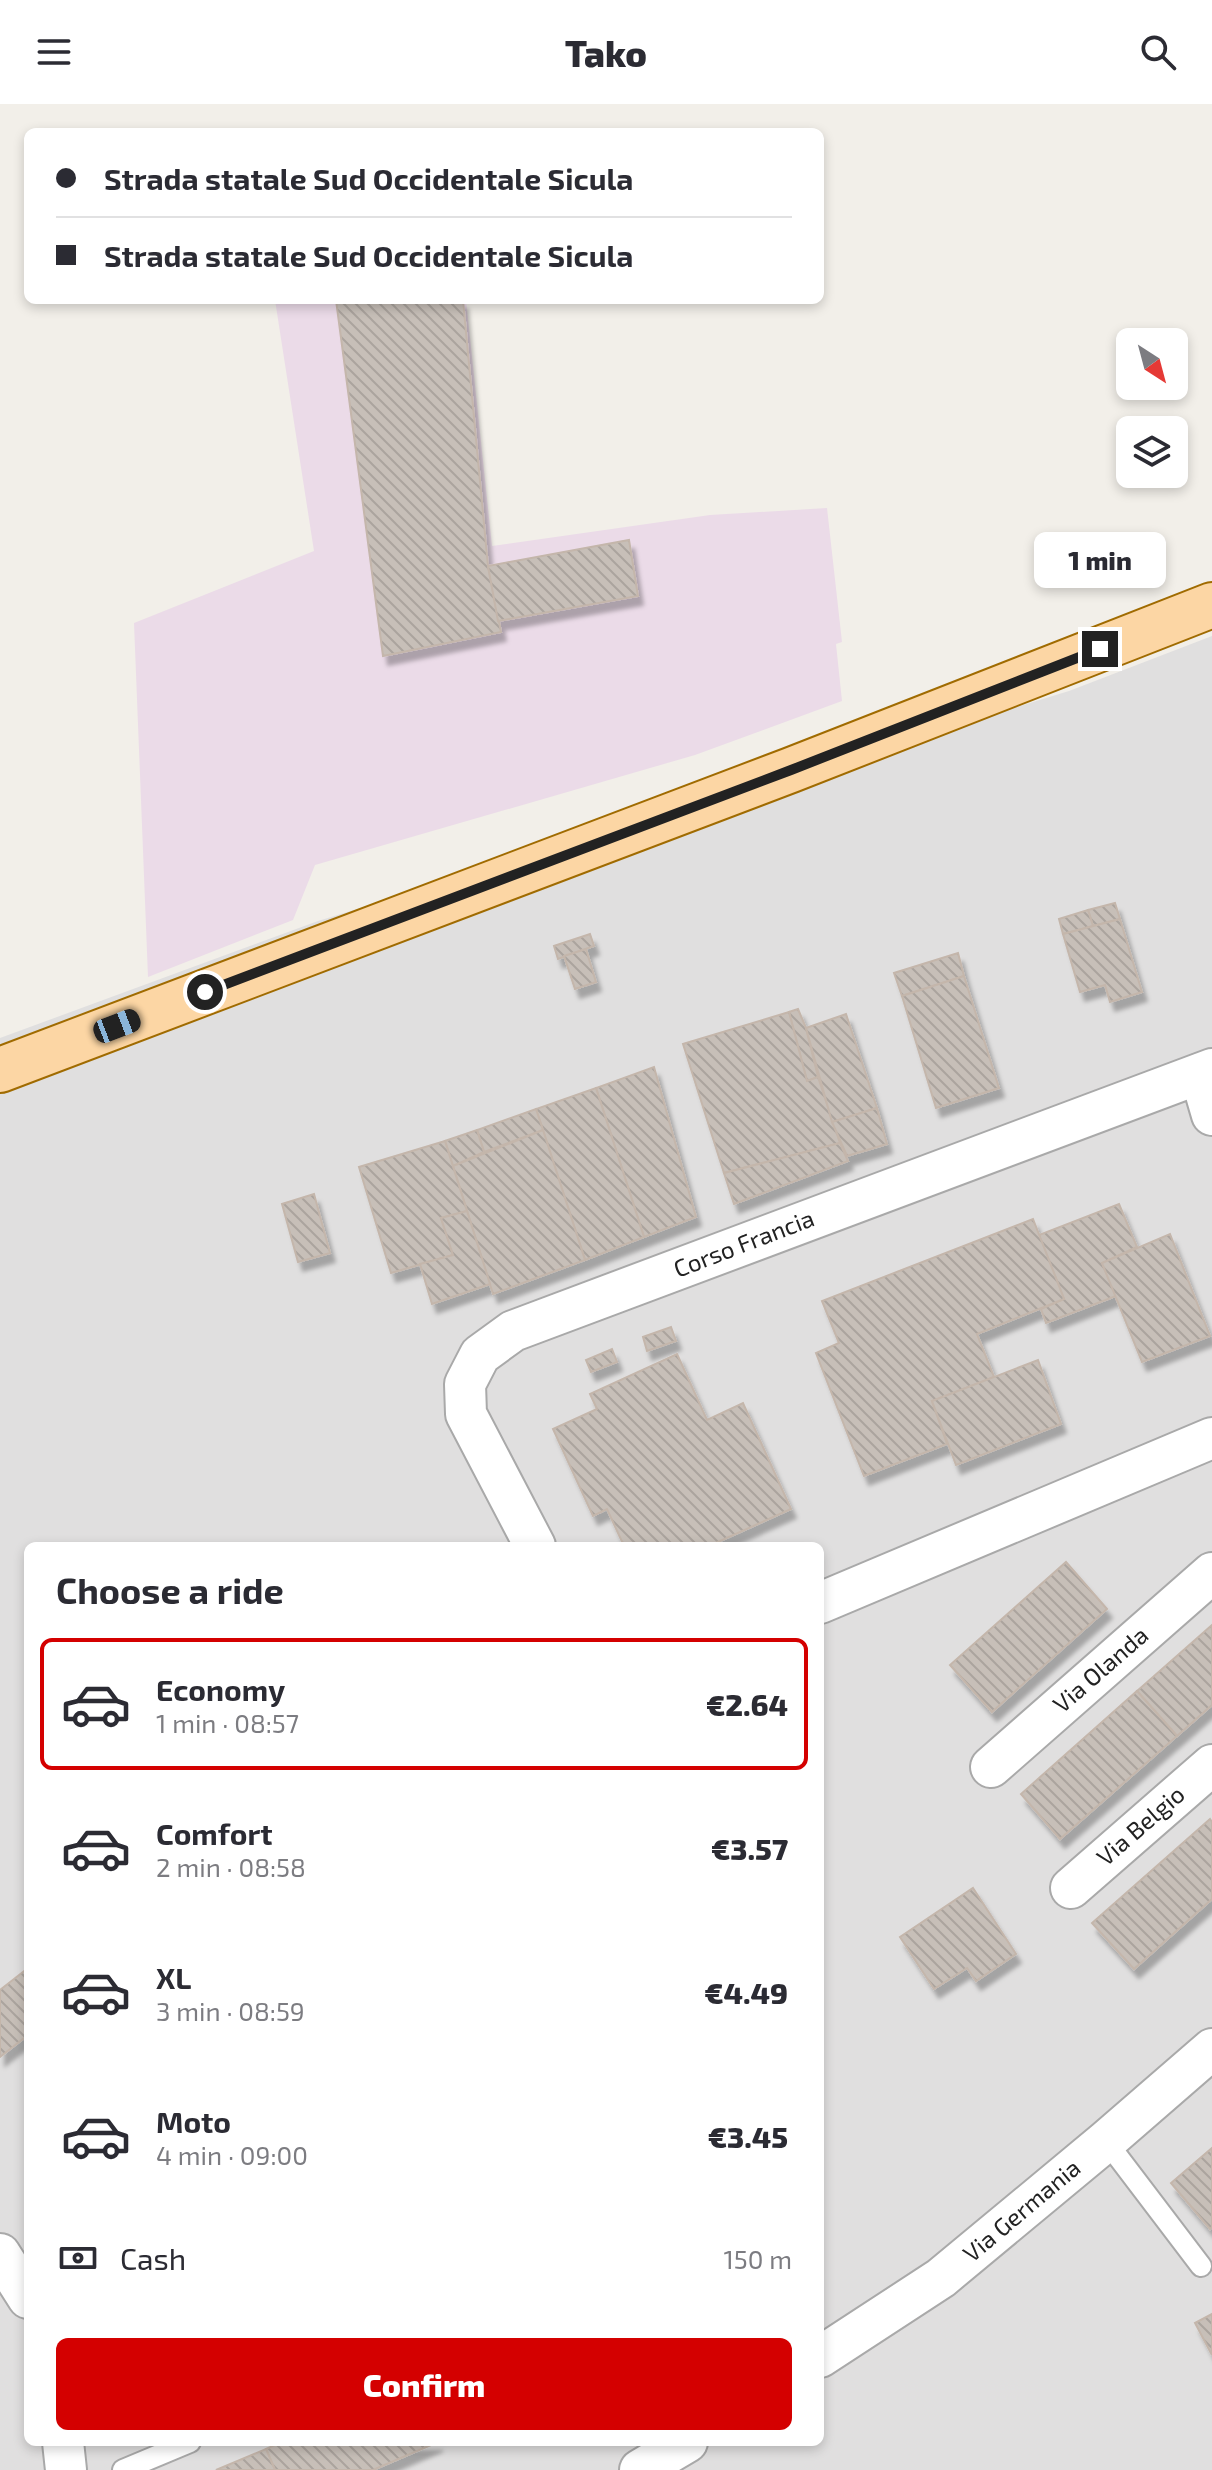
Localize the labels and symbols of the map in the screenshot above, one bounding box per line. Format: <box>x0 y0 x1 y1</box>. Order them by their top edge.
north arrow <box>1116 328 1188 400</box>
callout: 1 min <box>1034 533 1166 589</box>
route end <box>1082 631 1118 667</box>
route start <box>187 974 223 1010</box>
car <box>90 1006 144 1046</box>
street label: Corso Francia <box>669 1202 818 1283</box>
street label: Via Olanda <box>1047 1620 1153 1718</box>
street label: Via Belgio <box>1090 1779 1190 1871</box>
street label: Via Germania <box>957 2152 1085 2267</box>

